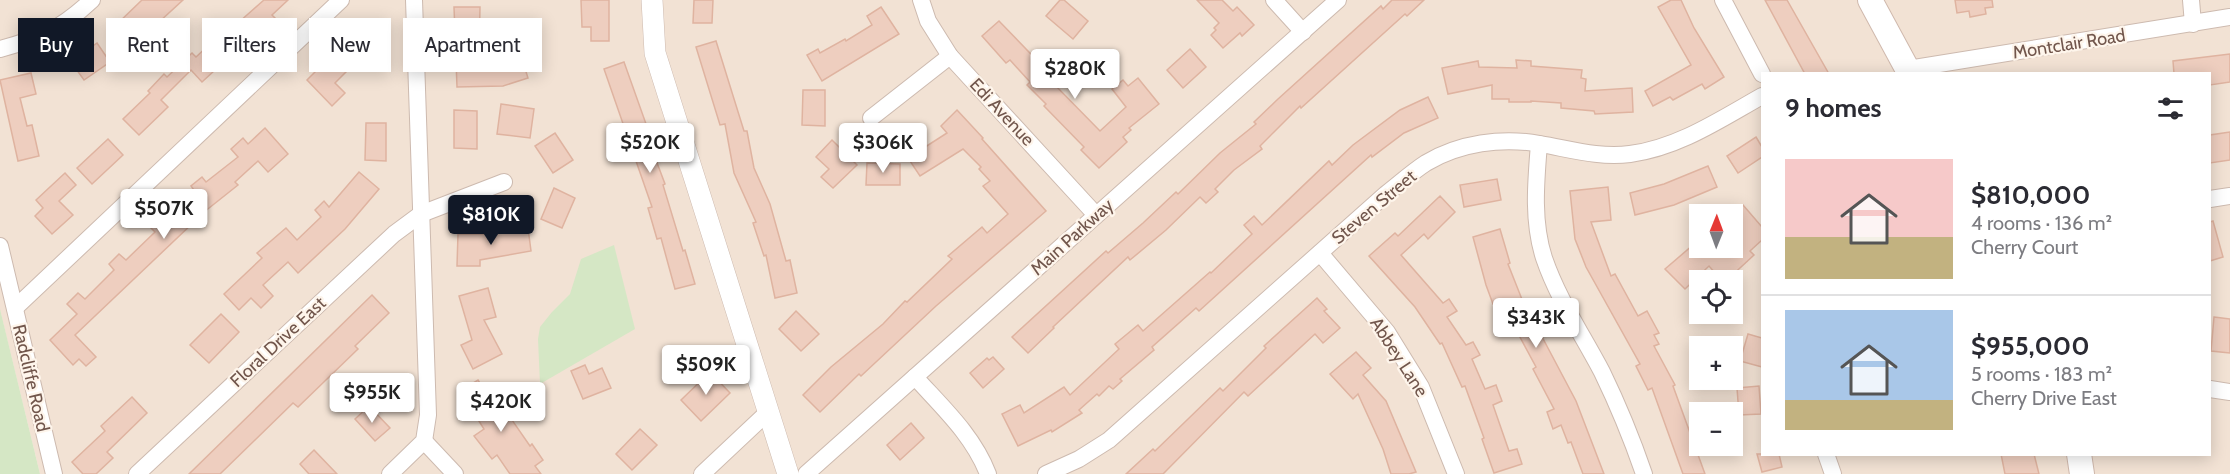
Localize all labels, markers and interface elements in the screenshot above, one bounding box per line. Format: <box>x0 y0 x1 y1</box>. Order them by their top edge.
chip: Buy <box>18 18 94 72</box>
chip: Rent <box>106 18 190 72</box>
chip: Filters <box>202 18 297 72</box>
chip: New <box>309 18 391 72</box>
chip: Apartment <box>403 18 542 72</box>
street label: Montclair Road <box>2011 24 2127 64</box>
pin: $280K <box>1033 49 1117 100</box>
text: $280K <box>1045 56 1105 80</box>
street label: Edi Avenue <box>965 74 1039 150</box>
text: 9 homes <box>1785 92 1882 124</box>
icon: filters <box>2154 92 2187 125</box>
pin: $520K <box>608 123 692 174</box>
pin: $306K <box>841 123 925 174</box>
text: $520K <box>620 130 680 154</box>
text: $306K <box>853 130 913 154</box>
street label: Steven Street <box>1327 165 1421 249</box>
text: $810,000 <box>1971 179 2090 211</box>
icon: home <box>1833 183 1905 255</box>
pin: $507K <box>122 189 206 240</box>
street label: Main Parkway <box>1026 194 1118 280</box>
pin: $810K <box>449 195 533 246</box>
text: $507K <box>134 196 194 220</box>
text: $810K <box>462 202 520 226</box>
north arrow <box>1689 204 1743 258</box>
map controls <box>1689 204 1743 456</box>
text: 4 rooms · 136 m² <box>1971 211 2112 235</box>
text: Cherry Court <box>1971 235 2078 259</box>
button: locate <box>1689 270 1743 324</box>
street label: Floral Drive East <box>226 292 330 392</box>
pin: $343K <box>1494 298 1578 349</box>
text: $343K <box>1507 305 1565 329</box>
street label: Abbey Lane <box>1365 313 1433 401</box>
street label: Radcliffe Road <box>8 322 54 434</box>
text: $955,000 <box>1971 330 2089 362</box>
icon: home <box>1833 334 1905 406</box>
button: + <box>1689 336 1743 390</box>
pin: $509K <box>664 345 748 396</box>
text: $509K <box>676 352 736 376</box>
text: 5 rooms · 183 m² <box>1971 362 2112 386</box>
pin: $955K <box>330 373 414 424</box>
text: $955K <box>344 380 400 404</box>
pin: $420K <box>459 382 543 433</box>
text: Cherry Drive East <box>1971 386 2117 410</box>
text: $420K <box>470 389 532 413</box>
button: − <box>1689 402 1743 456</box>

